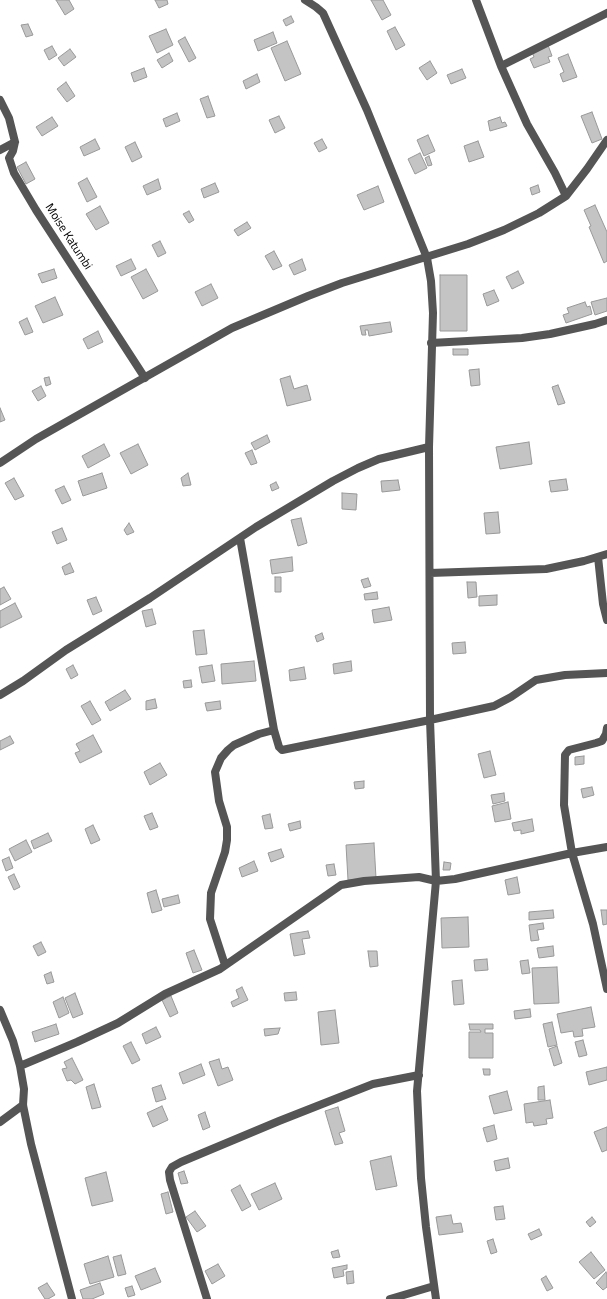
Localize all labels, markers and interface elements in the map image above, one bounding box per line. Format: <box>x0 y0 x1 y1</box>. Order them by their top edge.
street label: Moise Katumbi <box>41 201 95 273</box>

